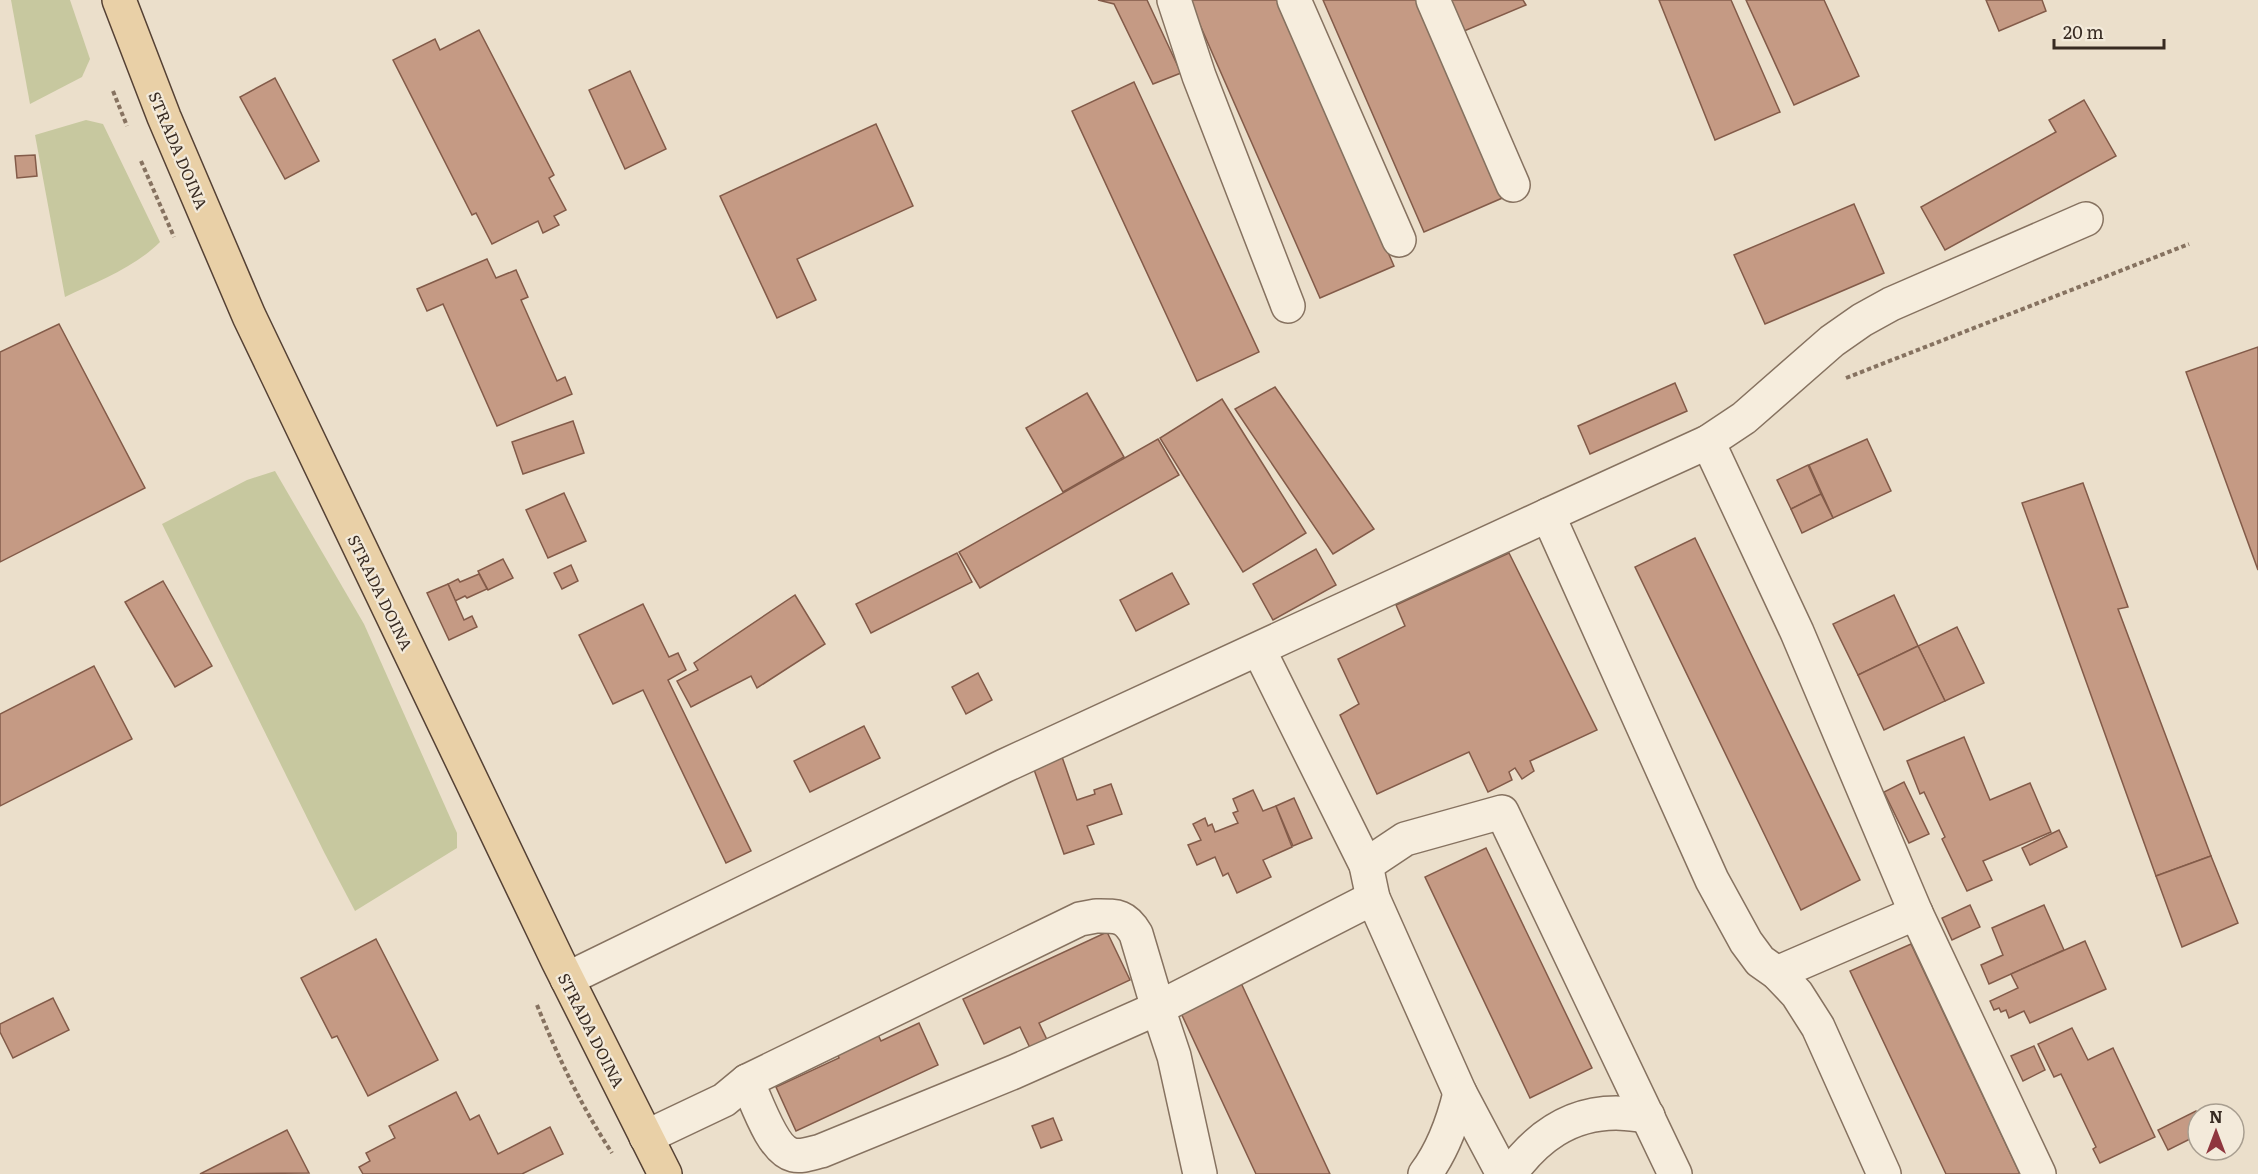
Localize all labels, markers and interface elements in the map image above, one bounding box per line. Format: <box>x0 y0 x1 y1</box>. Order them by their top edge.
scale bar <box>2054 12 2164 50</box>
text: 20 m <box>2063 18 2104 45</box>
street label: STRADA DOINA <box>143 87 215 213</box>
street label: STRADA DOINA <box>343 530 420 654</box>
street label: STRADA DOINA <box>553 968 631 1092</box>
north arrow <box>2186 1102 2246 1162</box>
text: N <box>2209 1104 2223 1128</box>

